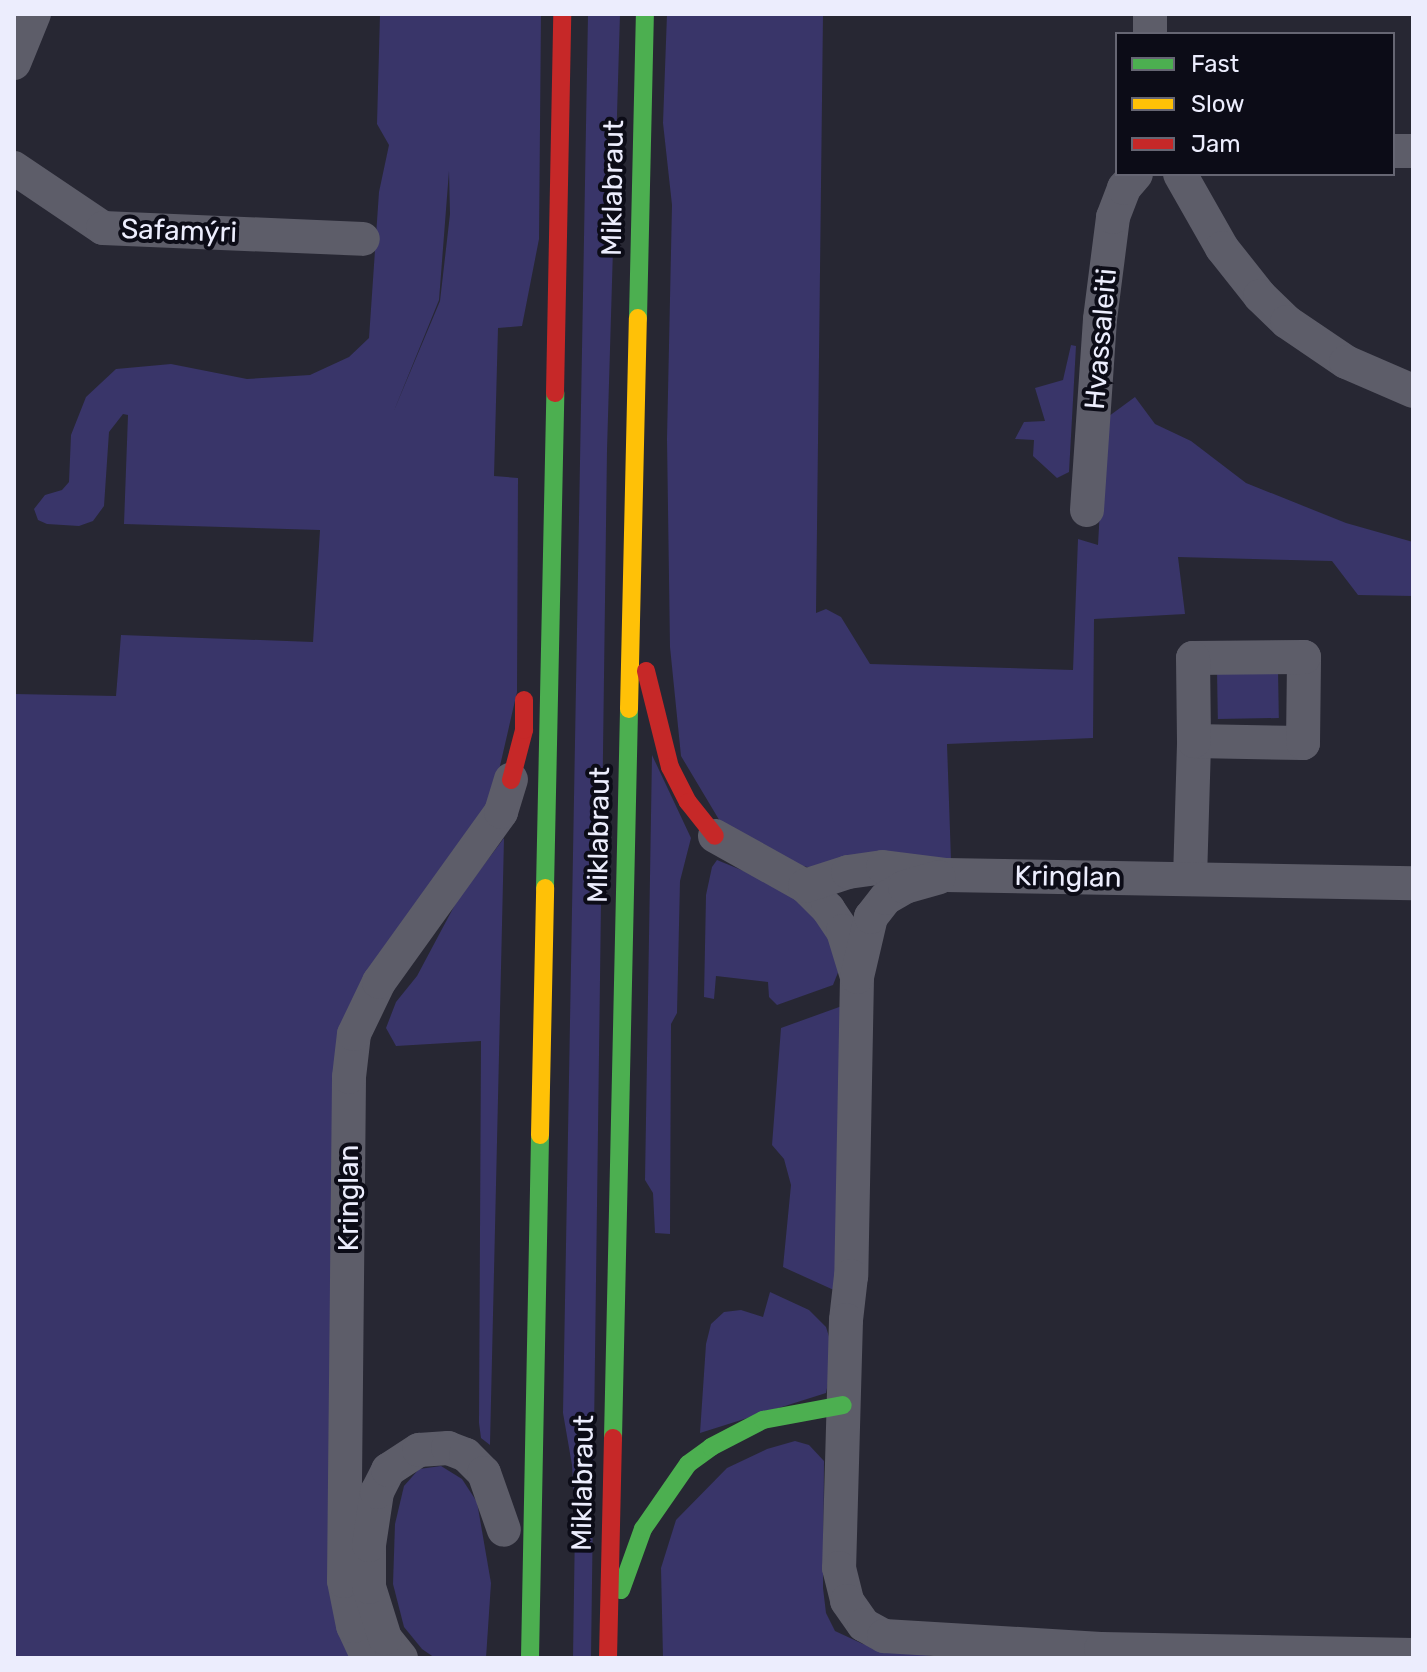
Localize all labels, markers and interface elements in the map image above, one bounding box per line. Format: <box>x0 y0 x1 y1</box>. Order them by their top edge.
legend <box>1115 32 1395 176</box>
text: Fast <box>1191 50 1239 78</box>
text: Slow <box>1191 90 1244 118</box>
street label: Miklabraut <box>595 120 631 256</box>
text: Jam <box>1191 130 1241 158</box>
street label: Safamýri <box>120 212 238 250</box>
street label: Hvassaleiti <box>1078 267 1124 411</box>
street label: Miklabraut <box>581 767 617 903</box>
street label: Kringlan <box>1014 859 1122 895</box>
street label: Kringlan <box>332 1144 366 1252</box>
street label: Miklabraut <box>565 1415 601 1551</box>

